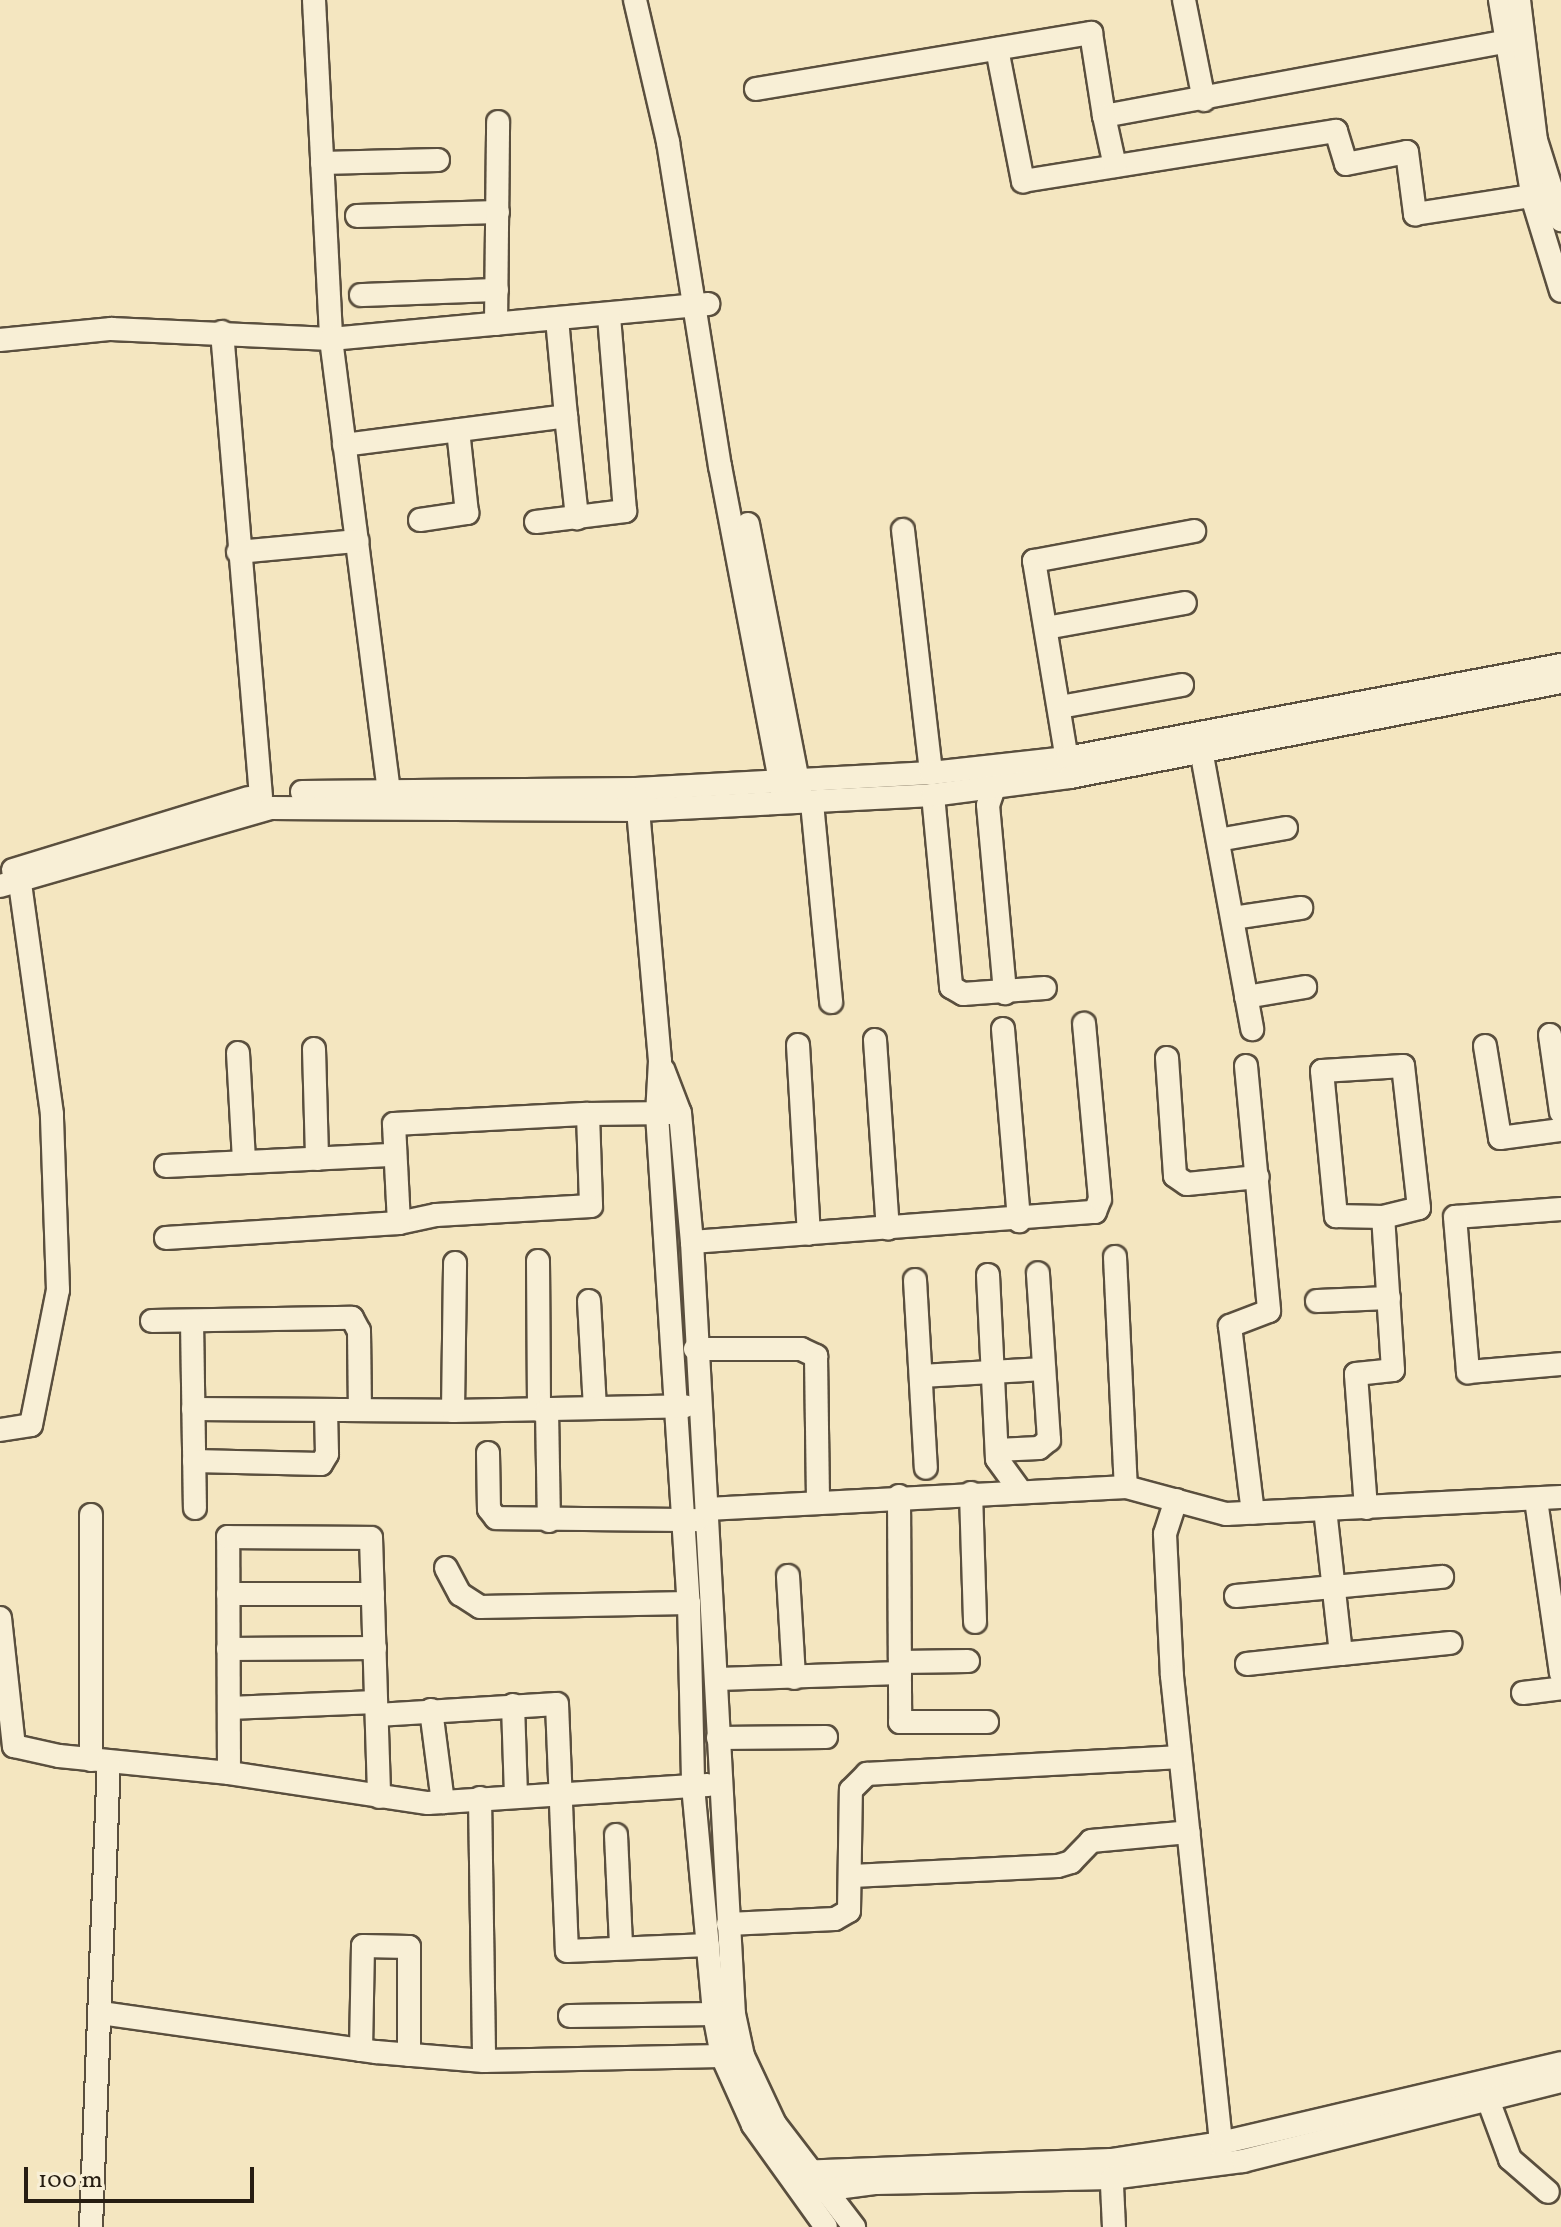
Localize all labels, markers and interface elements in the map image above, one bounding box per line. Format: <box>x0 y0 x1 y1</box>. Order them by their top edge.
scale bar <box>28 2151 258 2201</box>
text: 100 m <box>38 2164 103 2198</box>

